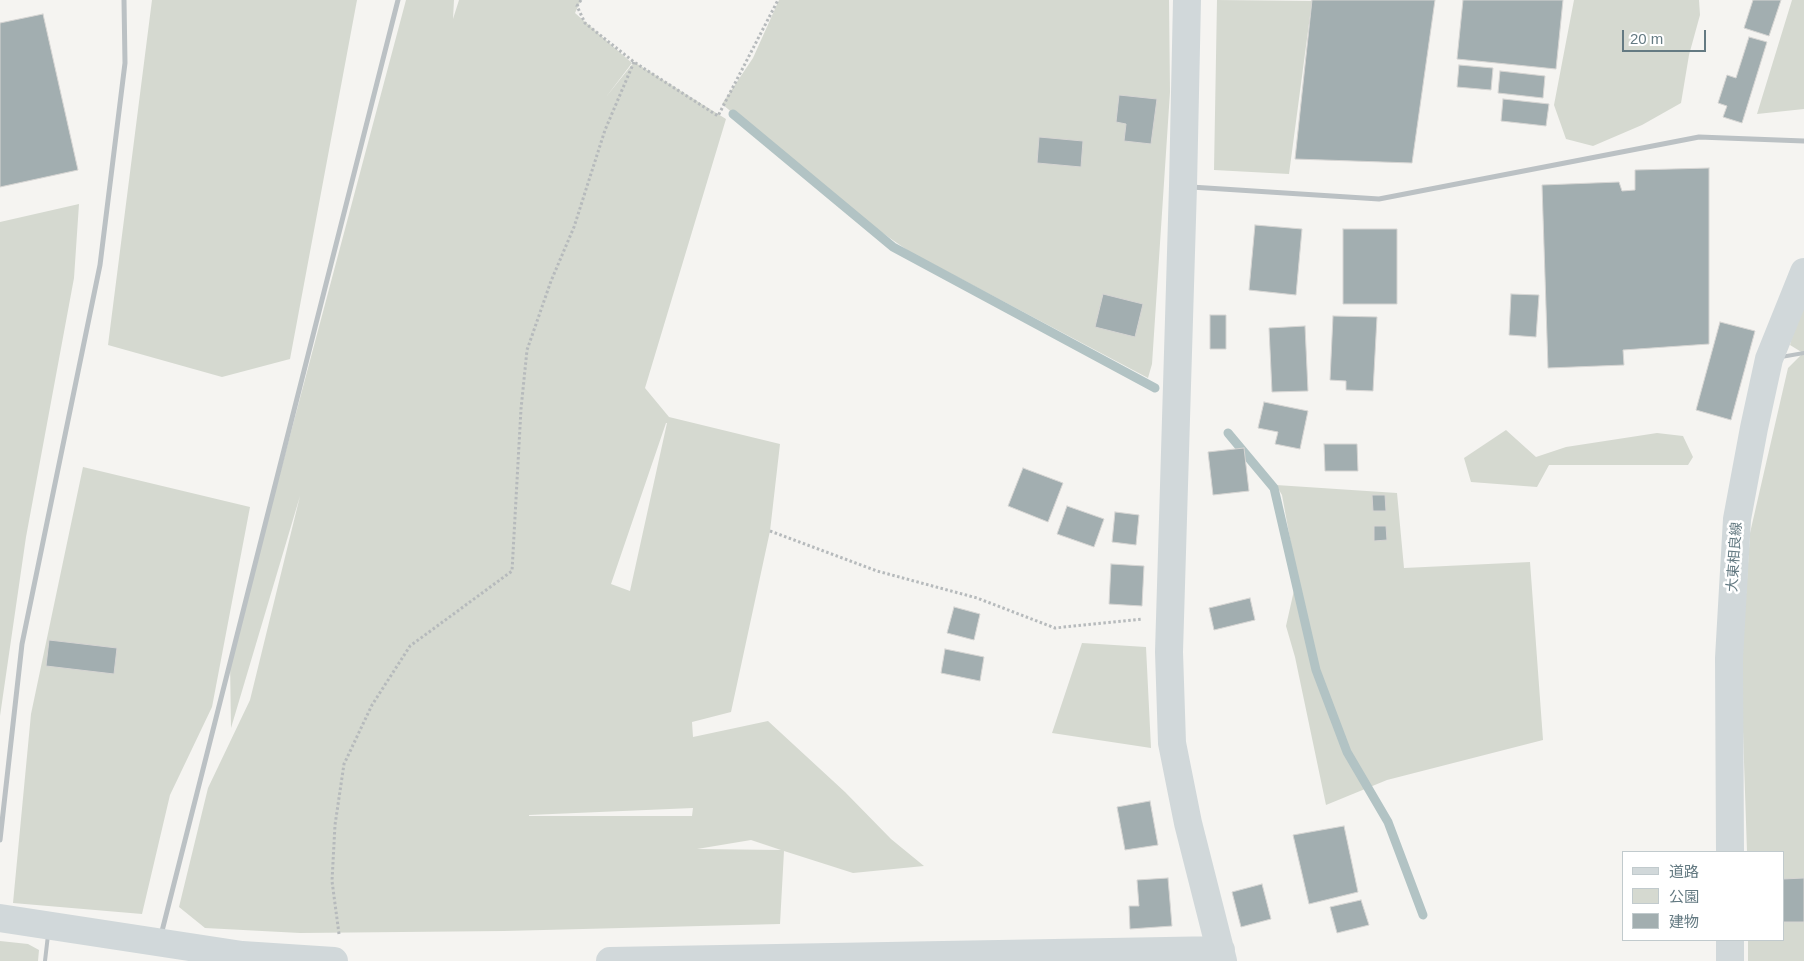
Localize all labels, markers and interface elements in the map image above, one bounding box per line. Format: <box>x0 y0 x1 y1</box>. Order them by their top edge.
scale bar <box>1624 20 1708 52</box>
text: 20 m <box>1630 30 1663 47</box>
street label: 大東相良線 <box>1724 521 1746 593</box>
legend <box>1622 851 1784 941</box>
text: 道路 <box>1669 863 1699 880</box>
text: 公園 <box>1669 888 1699 905</box>
text: 建物 <box>1669 913 1699 930</box>

